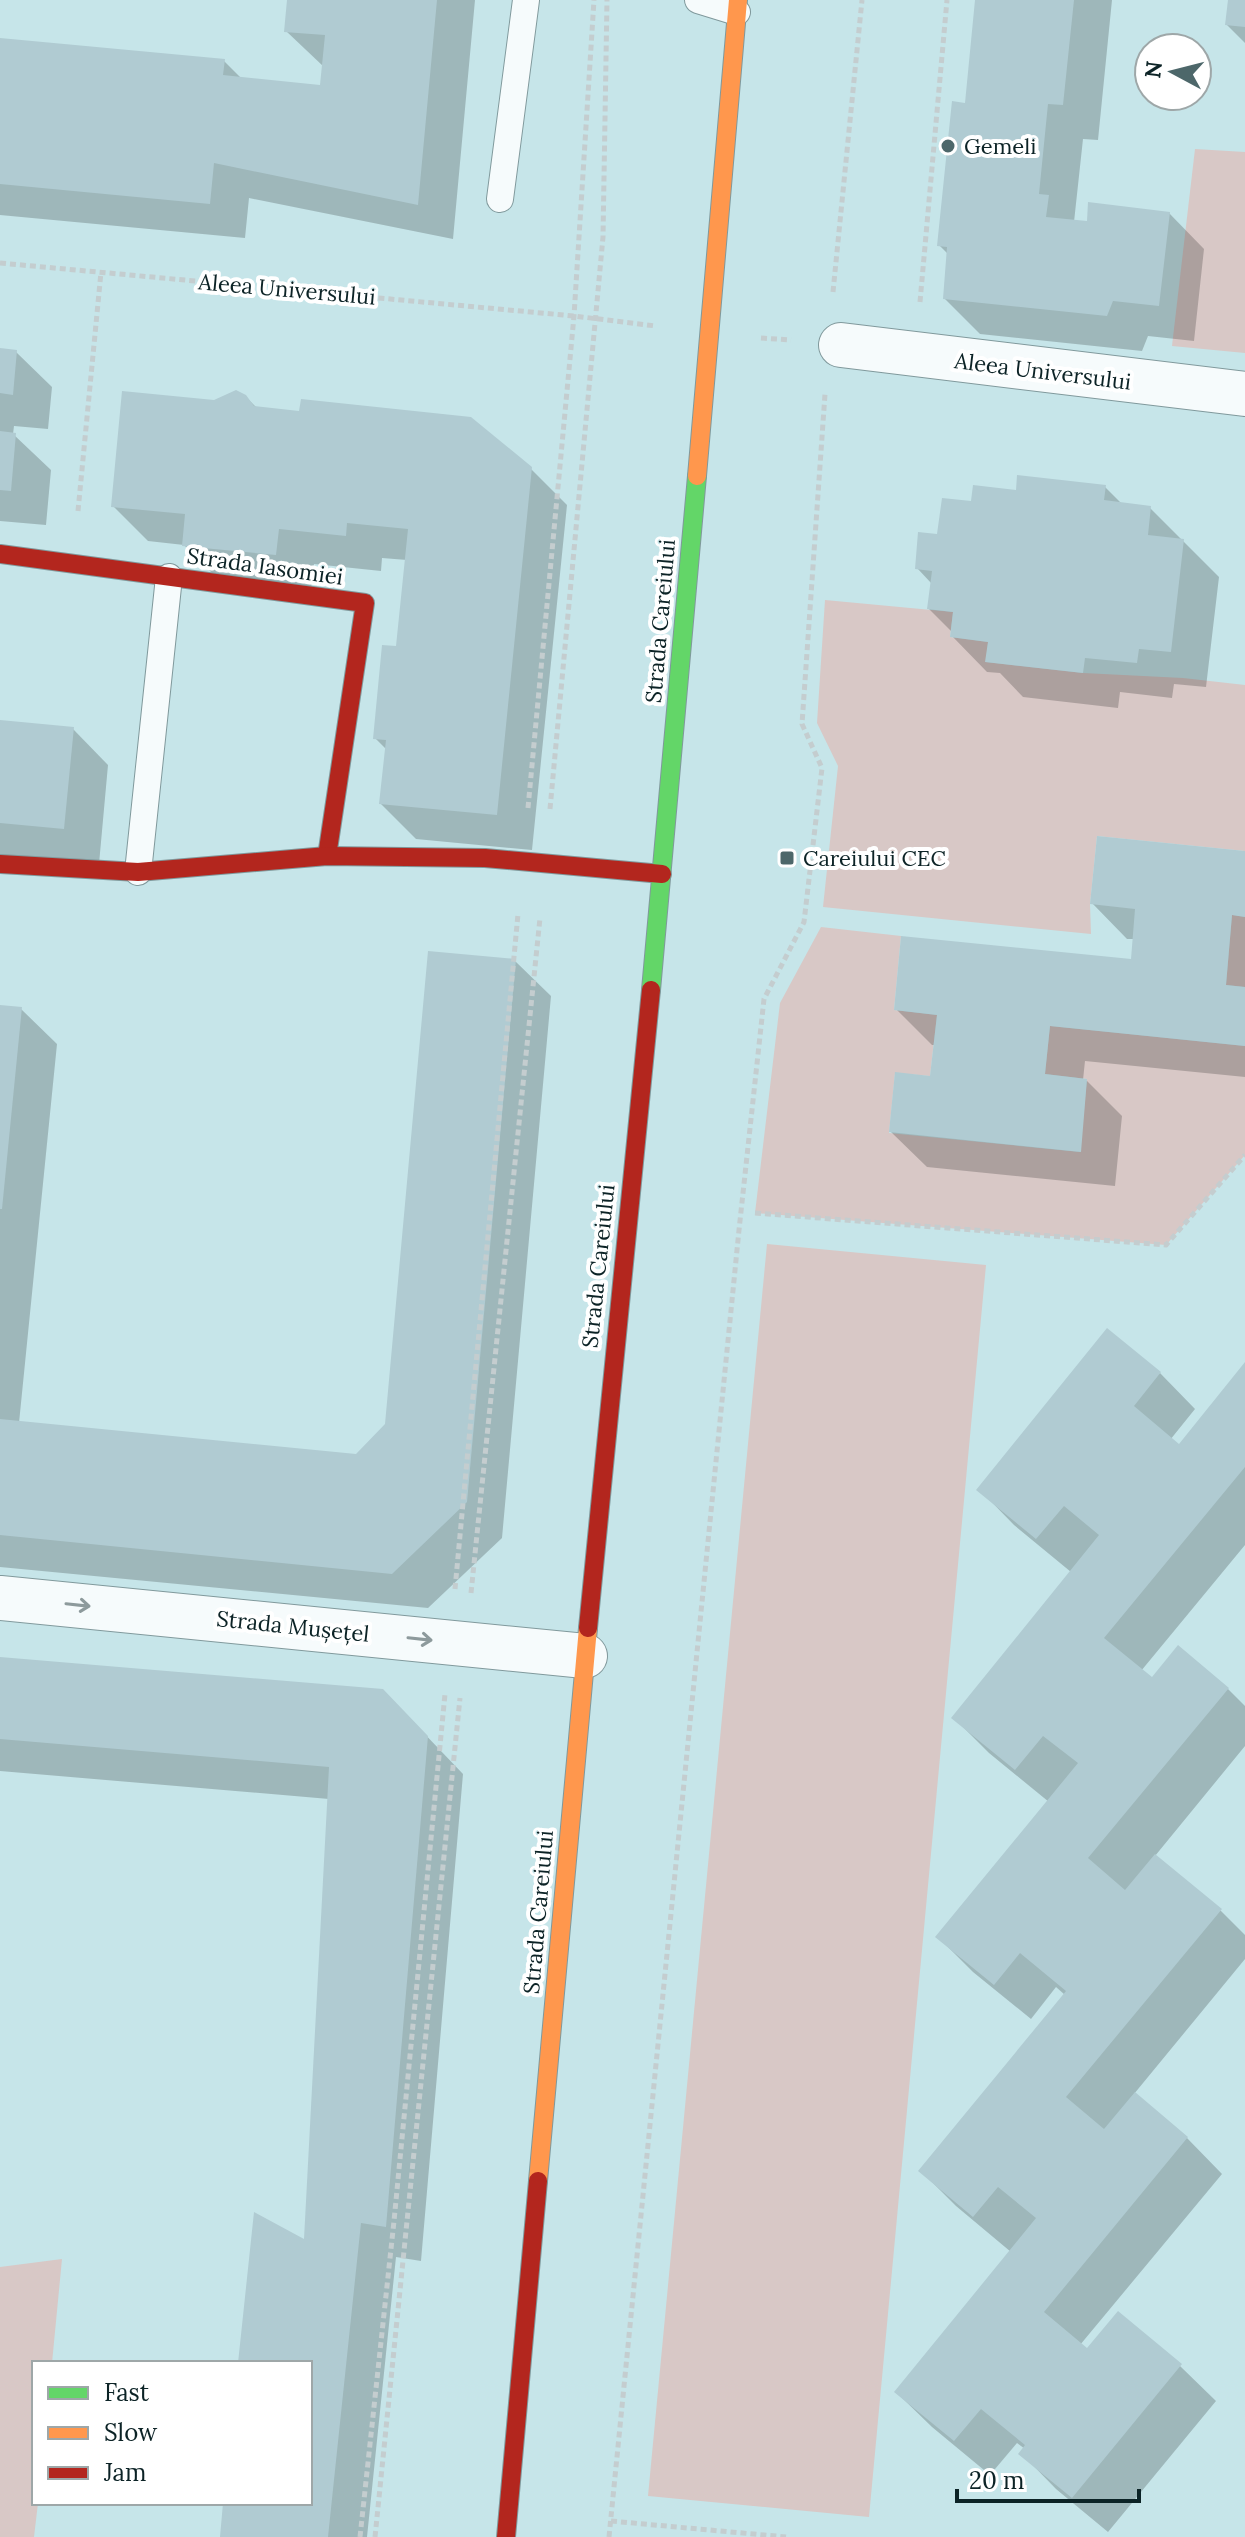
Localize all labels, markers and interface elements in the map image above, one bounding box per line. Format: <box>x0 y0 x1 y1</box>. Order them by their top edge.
north arrow <box>1133 32 1213 112</box>
text: N <box>1138 59 1168 80</box>
place label: Gemeli <box>964 132 1036 160</box>
marker: Gemeli <box>939 137 957 155</box>
street label: Aleea Universului <box>196 267 377 311</box>
street label: Aleea Universului <box>952 346 1133 396</box>
street label: Strada Careiului <box>639 538 681 704</box>
street label: Strada Iasomiei <box>185 541 345 591</box>
place label: Careiului CEC <box>803 844 946 872</box>
marker: Careiului CEC <box>778 849 796 867</box>
street label: Strada Careiului <box>575 1183 621 1349</box>
one-way arrow <box>64 1598 91 1613</box>
street label: Strada Mușețel <box>215 1604 371 1648</box>
one-way arrow <box>406 1632 433 1647</box>
street label: Strada Careiului <box>517 1829 559 1995</box>
legend <box>32 2361 312 2505</box>
text: Fast <box>104 2377 150 2408</box>
text: Slow <box>104 2417 158 2448</box>
scale bar <box>957 2453 1139 2503</box>
text: Jam <box>103 2457 146 2488</box>
text: 20 m <box>969 2465 1025 2496</box>

